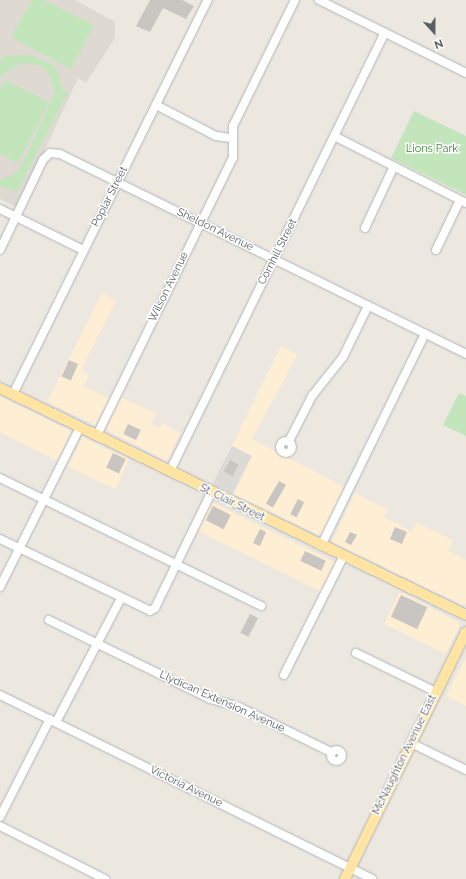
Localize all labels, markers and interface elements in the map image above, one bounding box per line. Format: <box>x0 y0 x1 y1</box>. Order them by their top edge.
north arrow <box>414 12 454 52</box>
text: N <box>432 36 445 51</box>
park label: Lions Park <box>406 142 458 156</box>
street label: Poplar Street <box>89 165 131 229</box>
street label: Sheldon Avenue <box>174 206 256 254</box>
street label: Cornhill Street <box>256 217 300 287</box>
street label: Wilson Avenue <box>146 250 192 324</box>
street label: St. Clair Street <box>197 481 267 525</box>
street label: Llydican Extension Avenue <box>157 668 287 736</box>
street label: McNaughton Avenue East <box>370 693 440 817</box>
street label: Victoria Avenue <box>147 764 225 810</box>

